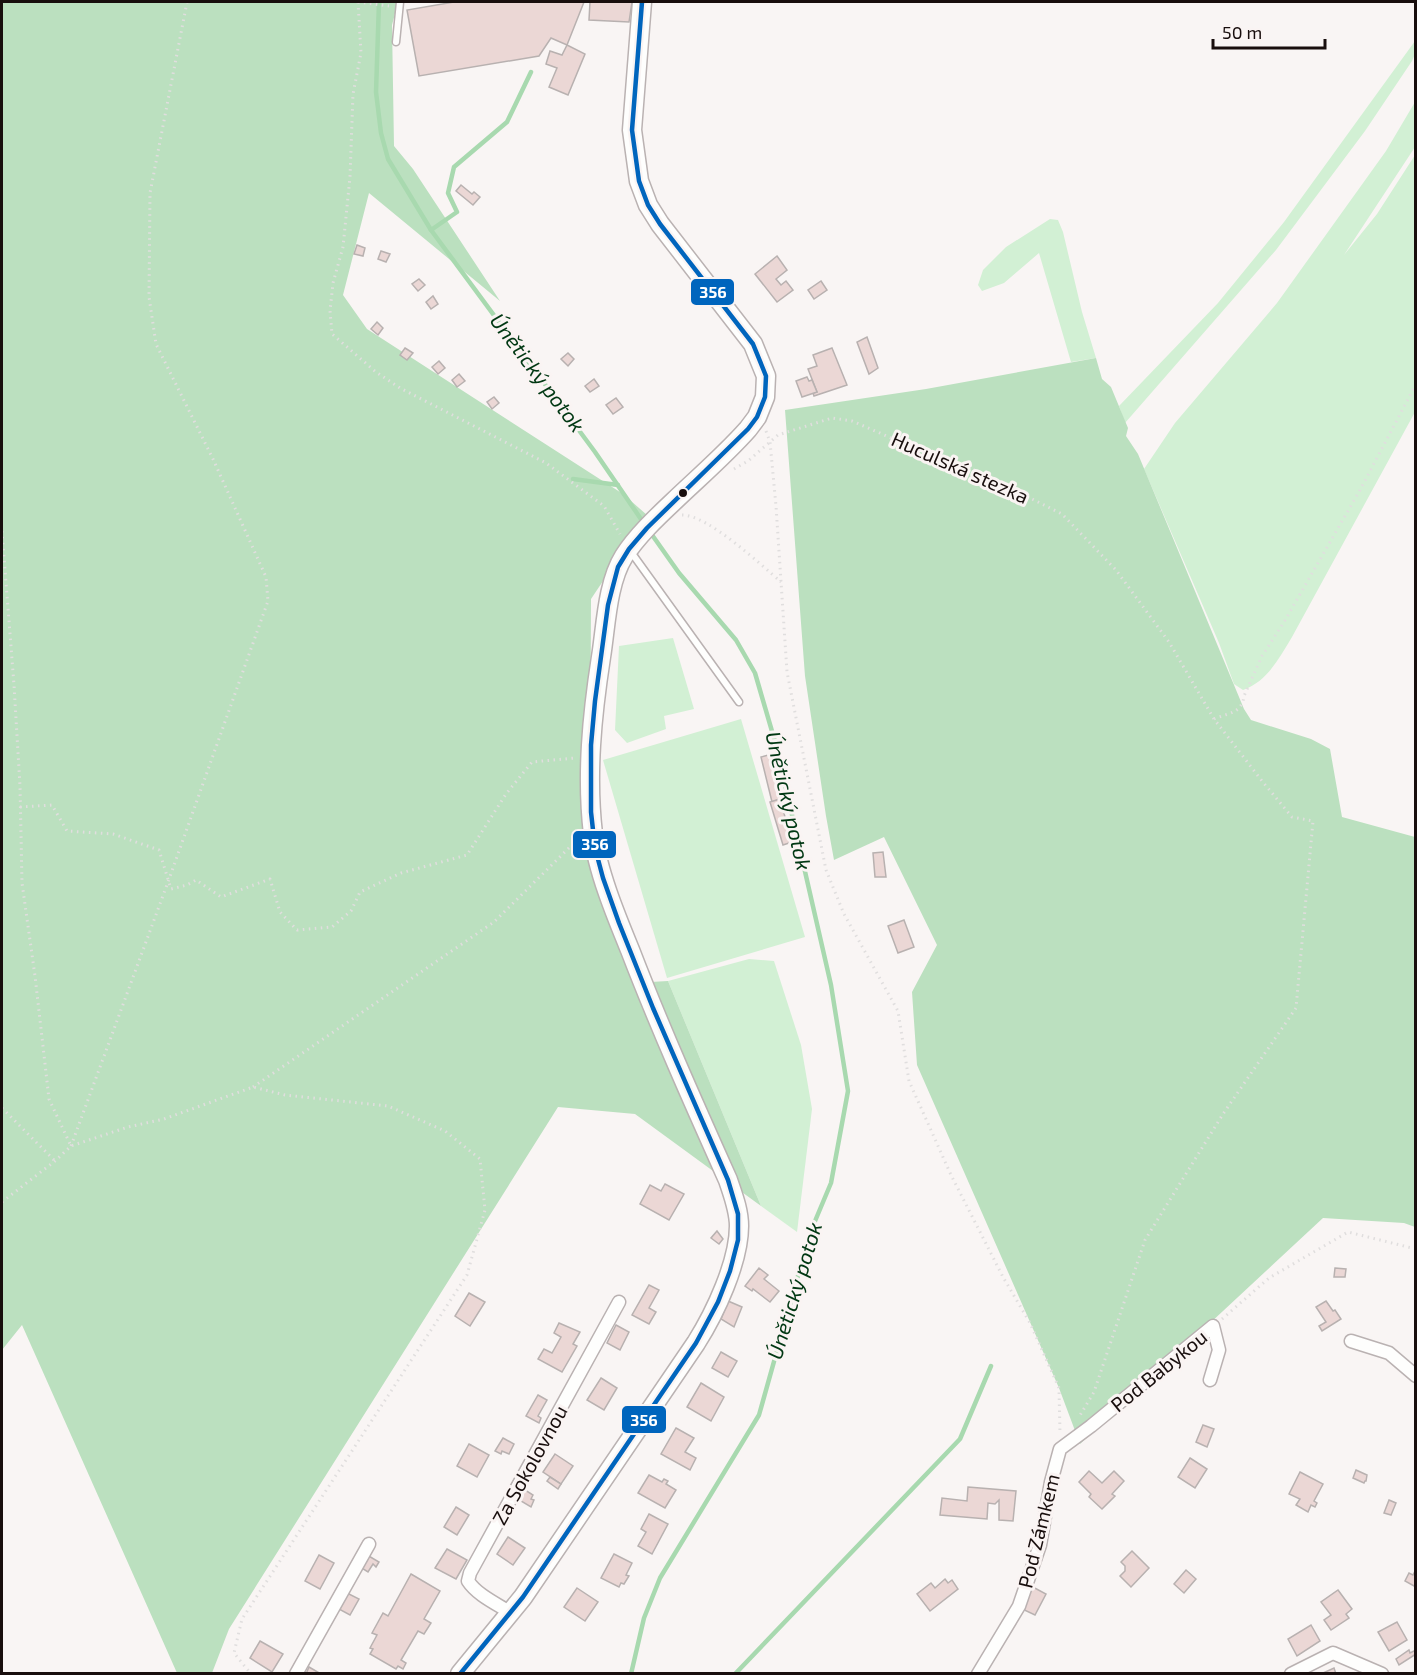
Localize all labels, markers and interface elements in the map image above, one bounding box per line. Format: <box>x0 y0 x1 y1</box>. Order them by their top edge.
scale bar <box>1213 12 1326 50</box>
text: 50 m <box>1222 21 1262 43</box>
line badge: 356 <box>690 278 735 306</box>
text: 356 <box>699 282 727 301</box>
water label: Únětický potok <box>485 308 591 437</box>
street label: Huculská stezka <box>888 426 1033 508</box>
unlabelled marker <box>677 487 689 499</box>
water label: Únětický potok <box>760 729 818 873</box>
line badge: 356 <box>572 830 617 859</box>
text: 356 <box>581 834 609 853</box>
water label: Únětický potok <box>761 1219 827 1362</box>
street label: Pod Babykou <box>1105 1324 1211 1416</box>
street label: Za Sokolovnou <box>486 1401 572 1528</box>
line badge: 356 <box>621 1405 667 1434</box>
text: 356 <box>630 1410 658 1429</box>
street label: Pod Zámkem <box>1012 1471 1064 1590</box>

